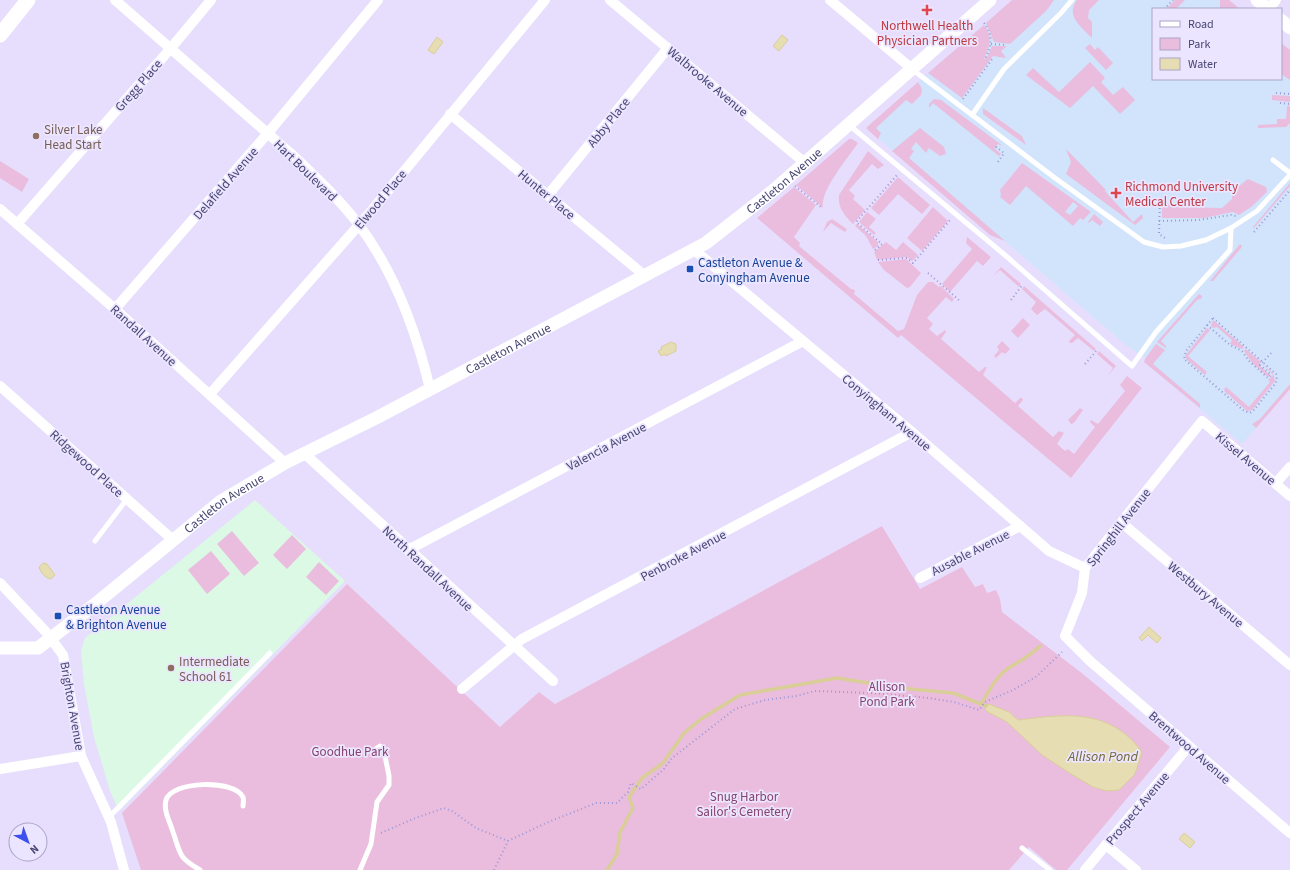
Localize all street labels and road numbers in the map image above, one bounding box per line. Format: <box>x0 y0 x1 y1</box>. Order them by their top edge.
street label: Walbrooke Avenue <box>663 42 752 121</box>
street label: Gregg Place <box>111 56 166 116</box>
street label: Abby Place <box>583 94 634 151</box>
street label: Hart Boulevard <box>270 136 341 206</box>
street label: Delafield Avenue <box>189 143 262 224</box>
street label: Castleton Avenue <box>743 144 826 219</box>
street label: Hunter Place <box>514 165 579 224</box>
street label: Elwood Place <box>351 166 411 233</box>
street label: Randall Avenue <box>106 301 181 371</box>
street label: Castleton Avenue <box>462 319 554 379</box>
street label: Conyingham Avenue <box>838 370 935 456</box>
street label: Valencia Avenue <box>563 418 650 476</box>
street label: Ridgewood Place <box>46 426 127 502</box>
street label: Kissel Avenue <box>1211 428 1280 489</box>
street label: Castleton Avenue <box>180 469 268 538</box>
street label: Springhill Avenue <box>1082 485 1155 571</box>
street label: North Randall Avenue <box>378 522 477 616</box>
street label: Ausable Avenue <box>928 525 1013 580</box>
street label: Penbroke Avenue <box>638 526 729 586</box>
street label: Westbury Avenue <box>1164 558 1247 632</box>
street label: Brighton Avenue <box>55 660 89 752</box>
street label: Brentwood Avenue <box>1144 707 1234 788</box>
street label: Prospect Avenue <box>1102 768 1174 849</box>

